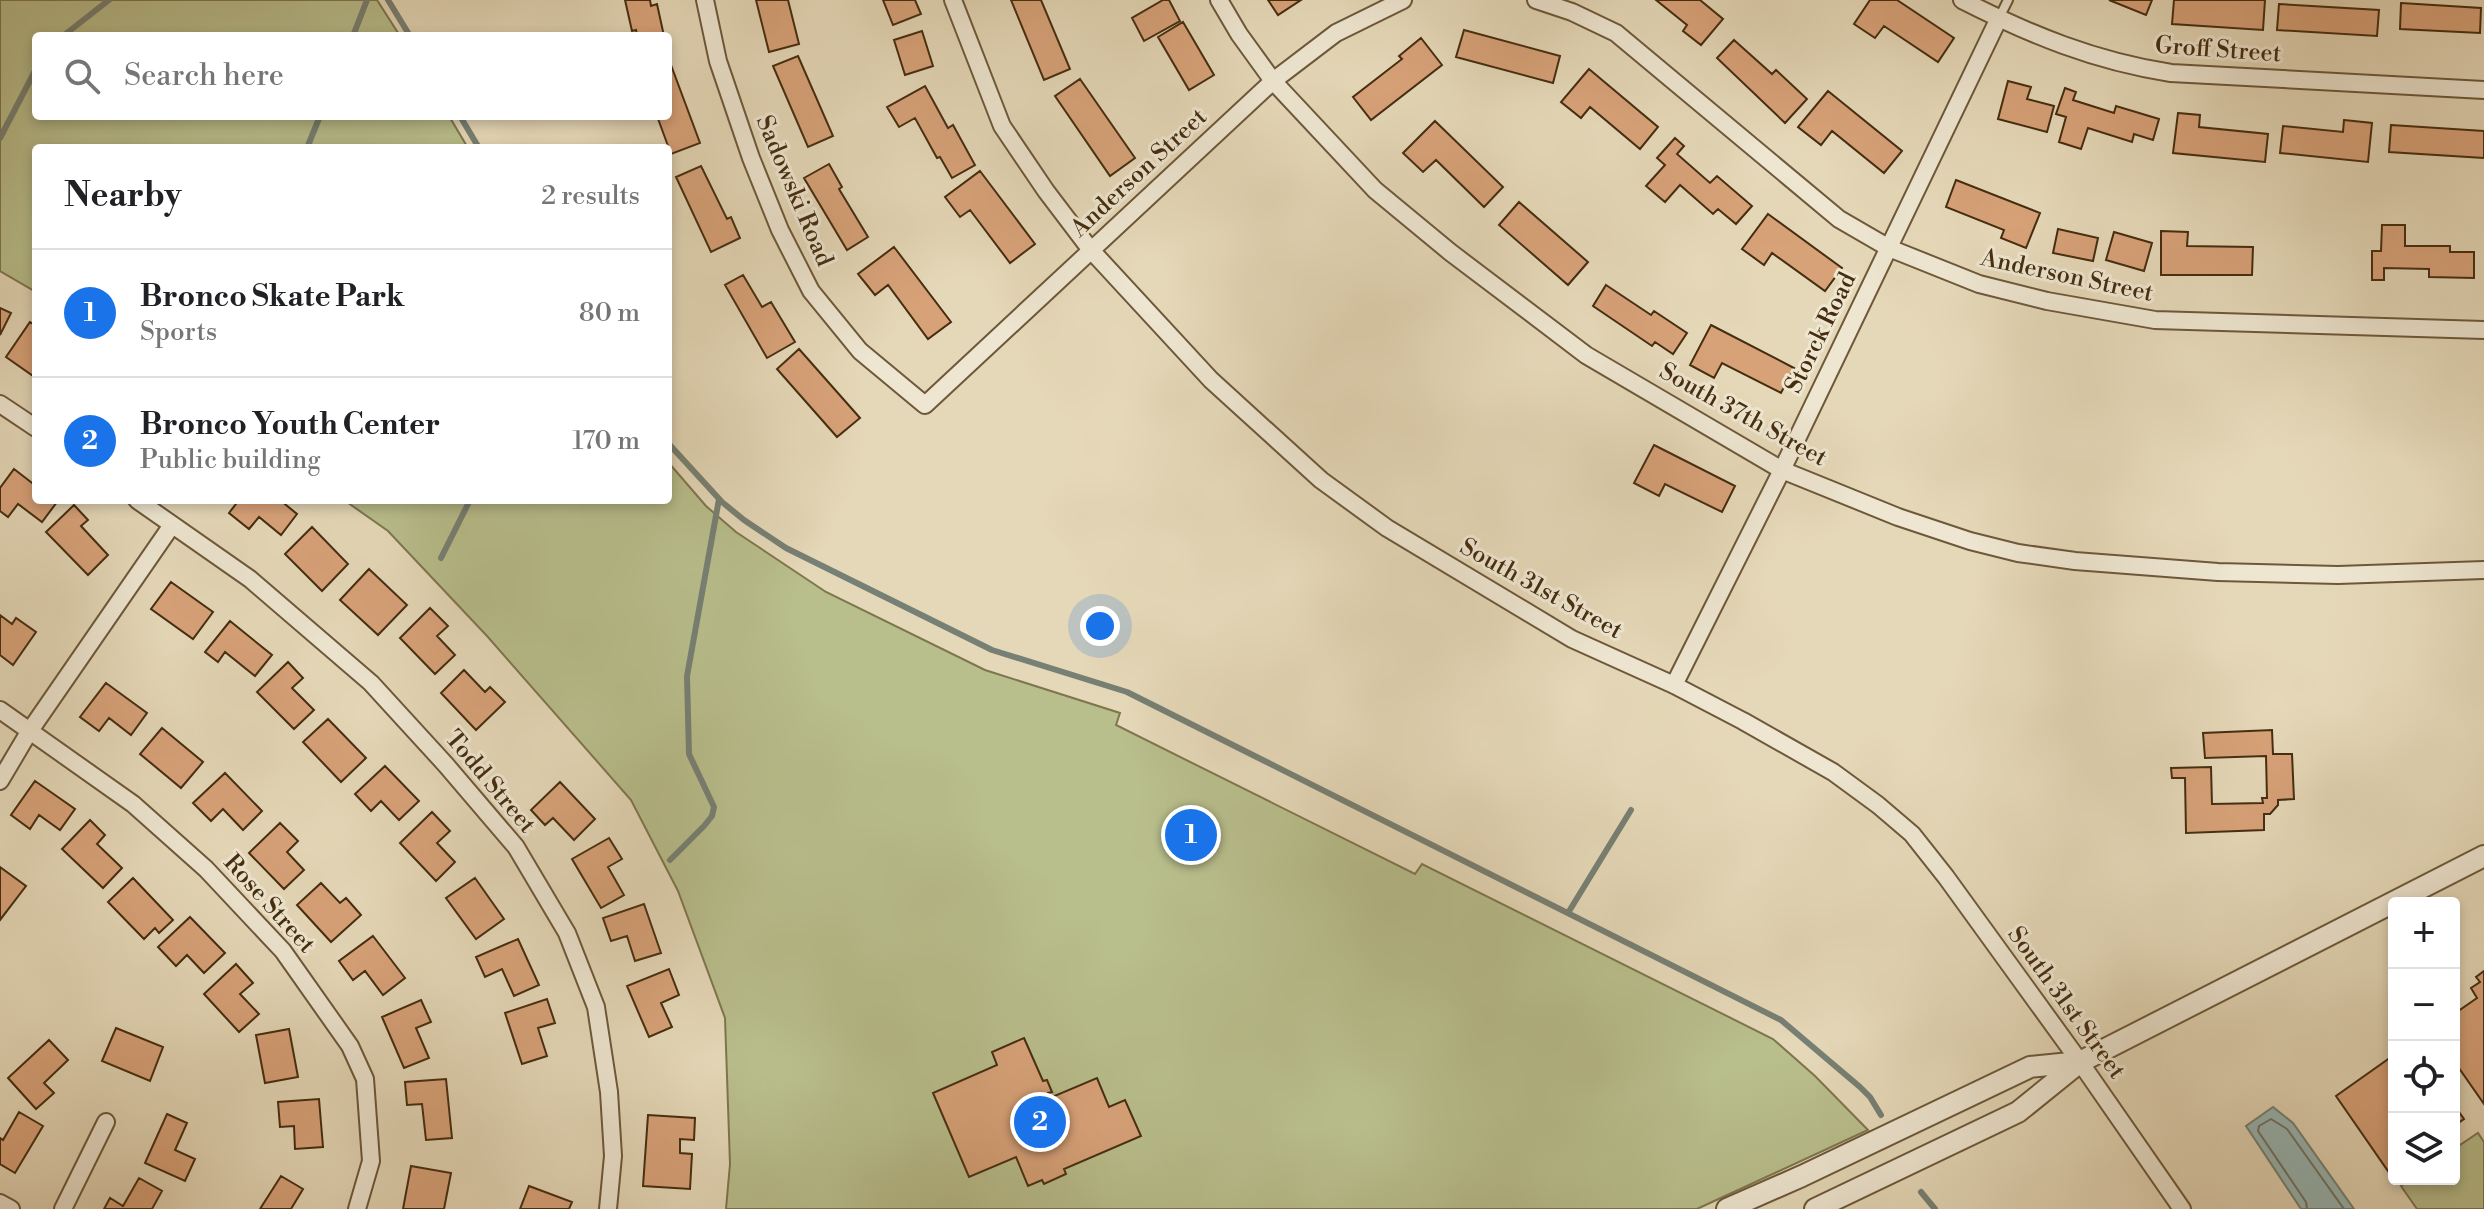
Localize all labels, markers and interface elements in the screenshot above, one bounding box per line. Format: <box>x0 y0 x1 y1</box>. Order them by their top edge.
street label: Groff Street <box>2154 31 2283 69</box>
search box <box>32 32 672 120</box>
icon: search <box>60 54 104 98</box>
text: Search here <box>124 57 284 95</box>
street label: Anderson Street <box>1064 102 1214 244</box>
street label: Sadowski Road <box>749 111 839 271</box>
text: Nearby <box>64 175 182 217</box>
text: 2 results <box>541 180 640 212</box>
street label: Anderson Street <box>1977 243 2156 309</box>
street label: Storck Road <box>1779 267 1863 398</box>
text: Bronco Skate Park <box>140 278 404 316</box>
text: 1 <box>84 297 96 329</box>
text: 80 m <box>579 297 640 329</box>
text: Sports <box>140 316 217 348</box>
street label: South 37th Street <box>1654 357 1833 474</box>
text: Bronco Youth Center <box>140 406 440 444</box>
text: 2 <box>82 425 98 457</box>
text: 170 m <box>572 425 640 457</box>
text: Public building <box>140 444 321 476</box>
street label: South 31st Street <box>1454 532 1628 646</box>
your location <box>1080 606 1120 646</box>
street label: Todd Street <box>438 724 542 840</box>
pin: 1 <box>1165 805 1217 865</box>
street label: Rose Street <box>217 848 322 960</box>
map controls <box>2388 897 2460 1185</box>
button: + <box>2388 897 2460 969</box>
street label: South 31st Street <box>2001 921 2132 1086</box>
button: − <box>2388 969 2460 1041</box>
button: locate <box>2388 1041 2460 1113</box>
pin: 2 <box>1014 1092 1066 1152</box>
button: layers <box>2388 1113 2460 1185</box>

